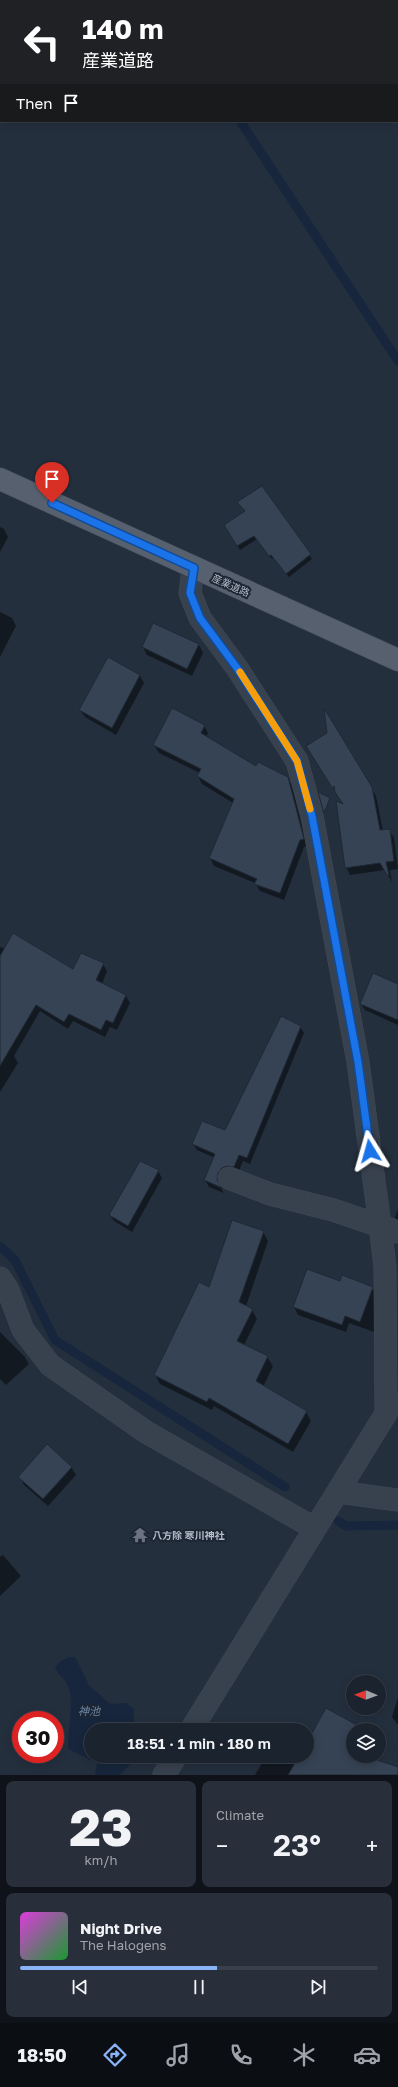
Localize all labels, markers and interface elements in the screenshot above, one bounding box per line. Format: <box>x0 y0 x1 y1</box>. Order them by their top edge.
text: 140 m <box>82 12 164 45</box>
icon: left <box>16 16 68 68</box>
text: 産業道路 <box>82 49 154 71</box>
icon: arrive <box>60 92 82 114</box>
text: Then <box>16 94 52 112</box>
pin <box>35 462 69 503</box>
icon: arrive <box>41 468 63 490</box>
street label: 産業道路 <box>210 571 252 599</box>
position arrow <box>349 1130 391 1172</box>
temple icon: 八方除 寒川神社 <box>131 1526 149 1544</box>
place label: 八方除 寒川神社 <box>152 1529 225 1541</box>
north arrow <box>346 1675 386 1715</box>
map controls <box>346 1675 386 1763</box>
water label: 神池 <box>78 1704 101 1717</box>
speed limit sign: 30 <box>12 1711 64 1763</box>
button: layers <box>346 1723 386 1763</box>
text: 18:51 · 1 min · 180 m <box>127 1734 271 1752</box>
text: 23 <box>69 1795 133 1857</box>
text: Climate <box>216 1807 264 1823</box>
text: 23° <box>273 1827 321 1863</box>
text: − <box>216 1832 228 1859</box>
text: + <box>366 1832 378 1859</box>
text: km/h <box>84 1852 118 1868</box>
text: Night Drive <box>80 1919 162 1937</box>
text: The Halogens <box>80 1937 166 1953</box>
icon: previous <box>69 1976 91 1998</box>
icon: pause <box>188 1976 210 1998</box>
icon: next <box>307 1976 329 1998</box>
icon: directions <box>101 2041 129 2069</box>
icon: music <box>164 2041 192 2069</box>
icon: phone <box>227 2041 255 2069</box>
icon: climate <box>290 2041 318 2069</box>
icon: car <box>353 2041 381 2069</box>
text: 18:50 <box>17 2044 67 2066</box>

